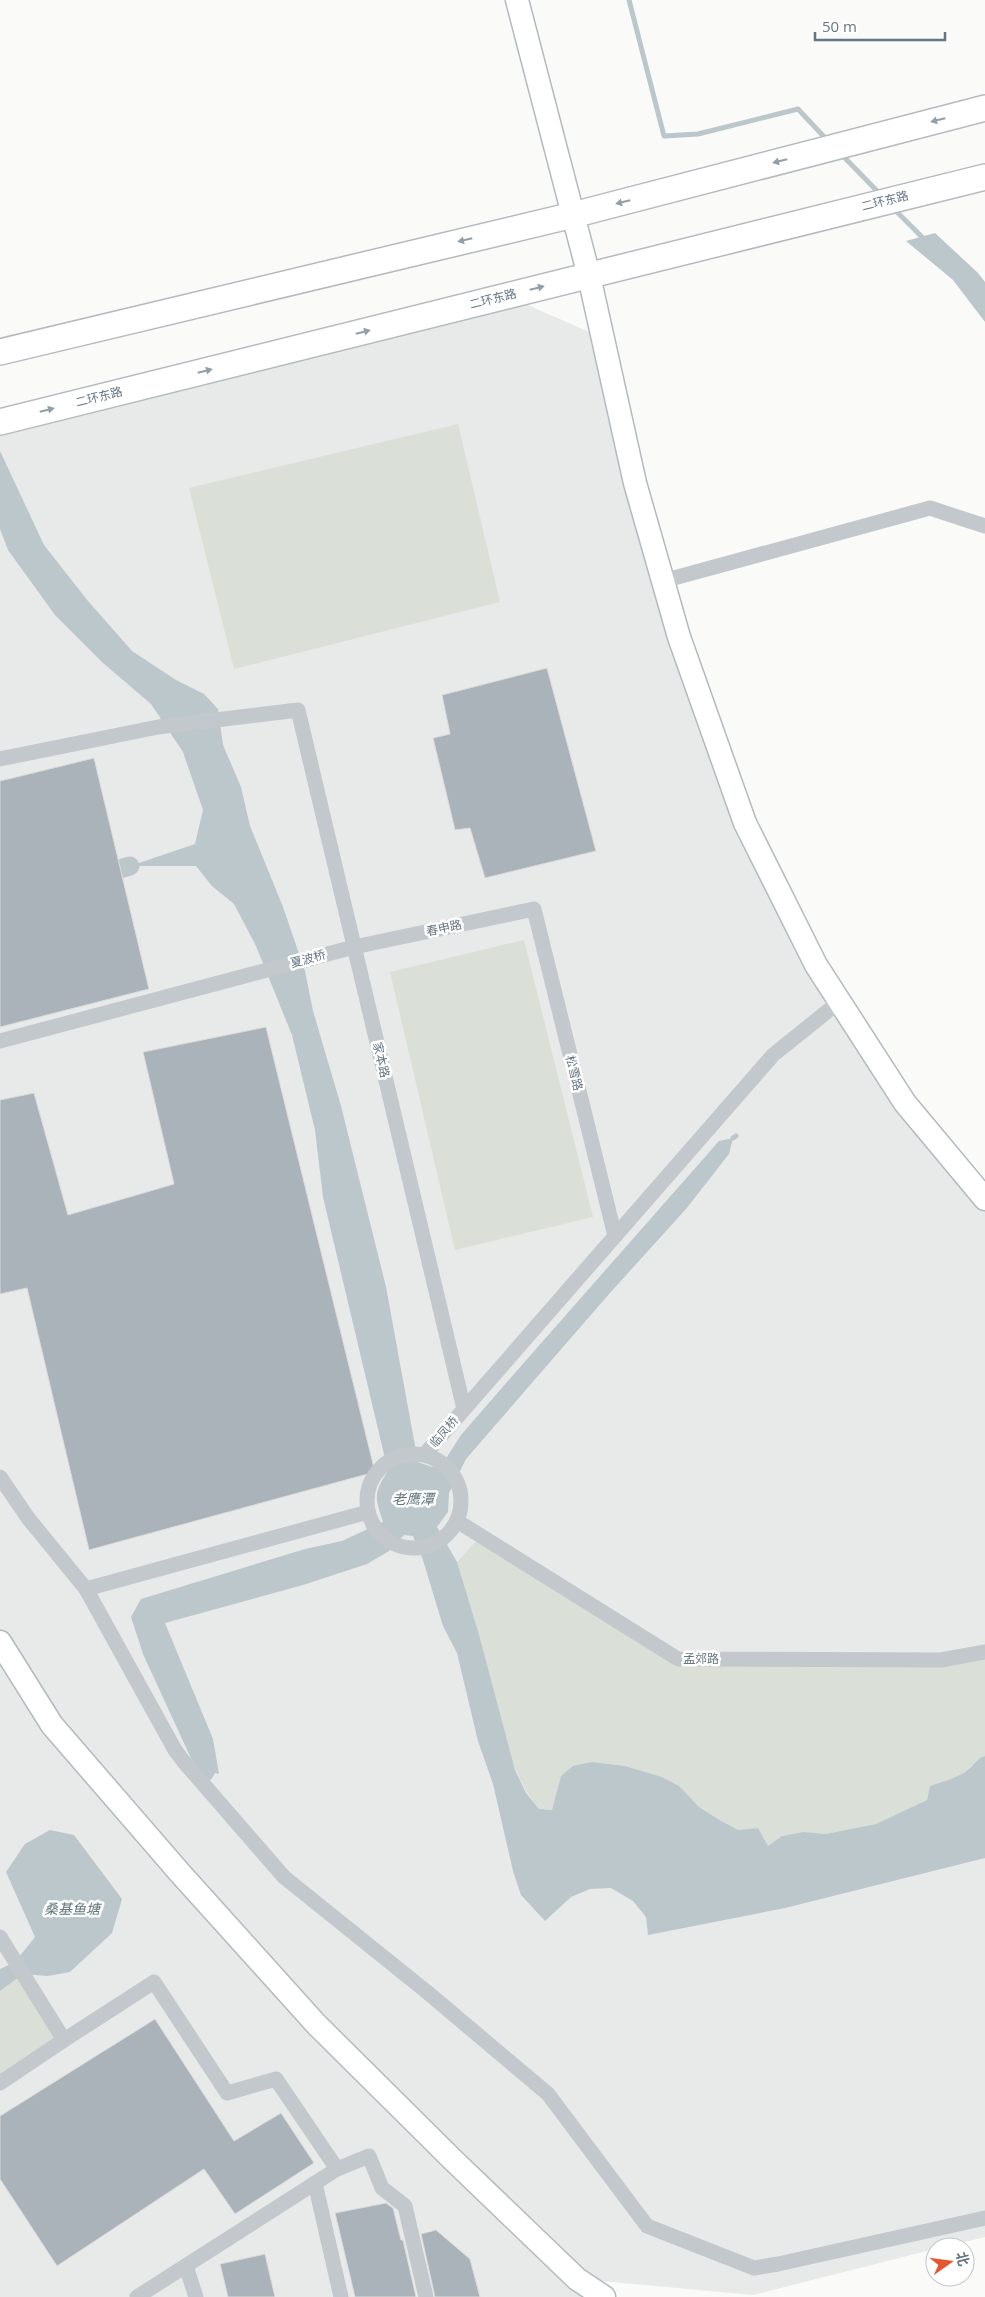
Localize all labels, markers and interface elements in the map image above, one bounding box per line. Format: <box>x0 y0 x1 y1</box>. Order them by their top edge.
scale bar <box>815 10 945 42</box>
text: 50 m <box>822 16 857 36</box>
one-way arrow <box>930 117 945 125</box>
one-way arrow <box>773 157 788 165</box>
street label: 二环东路 <box>860 186 910 215</box>
one-way arrow <box>616 198 631 206</box>
one-way arrow <box>458 236 473 244</box>
street label: 二环东路 <box>468 284 518 313</box>
one-way arrow <box>530 284 545 292</box>
one-way arrow <box>355 328 370 336</box>
one-way arrow <box>198 367 213 375</box>
street label: 二环东路 <box>74 382 124 411</box>
one-way arrow <box>40 406 55 414</box>
street label: 春申路 <box>425 915 463 940</box>
street label: 夏波桥 <box>288 946 327 971</box>
street label: 家本路 <box>369 1040 394 1079</box>
street label: 松雪路 <box>562 1053 587 1092</box>
street label: 临凤桥 <box>425 1413 462 1451</box>
water label: 老鹰潭 <box>392 1489 437 1508</box>
street label: 孟郊路 <box>683 1650 719 1667</box>
water label: 桑基鱼塘 <box>44 1899 102 1918</box>
north arrow <box>925 2237 975 2287</box>
text: 北 <box>952 2250 974 2268</box>

